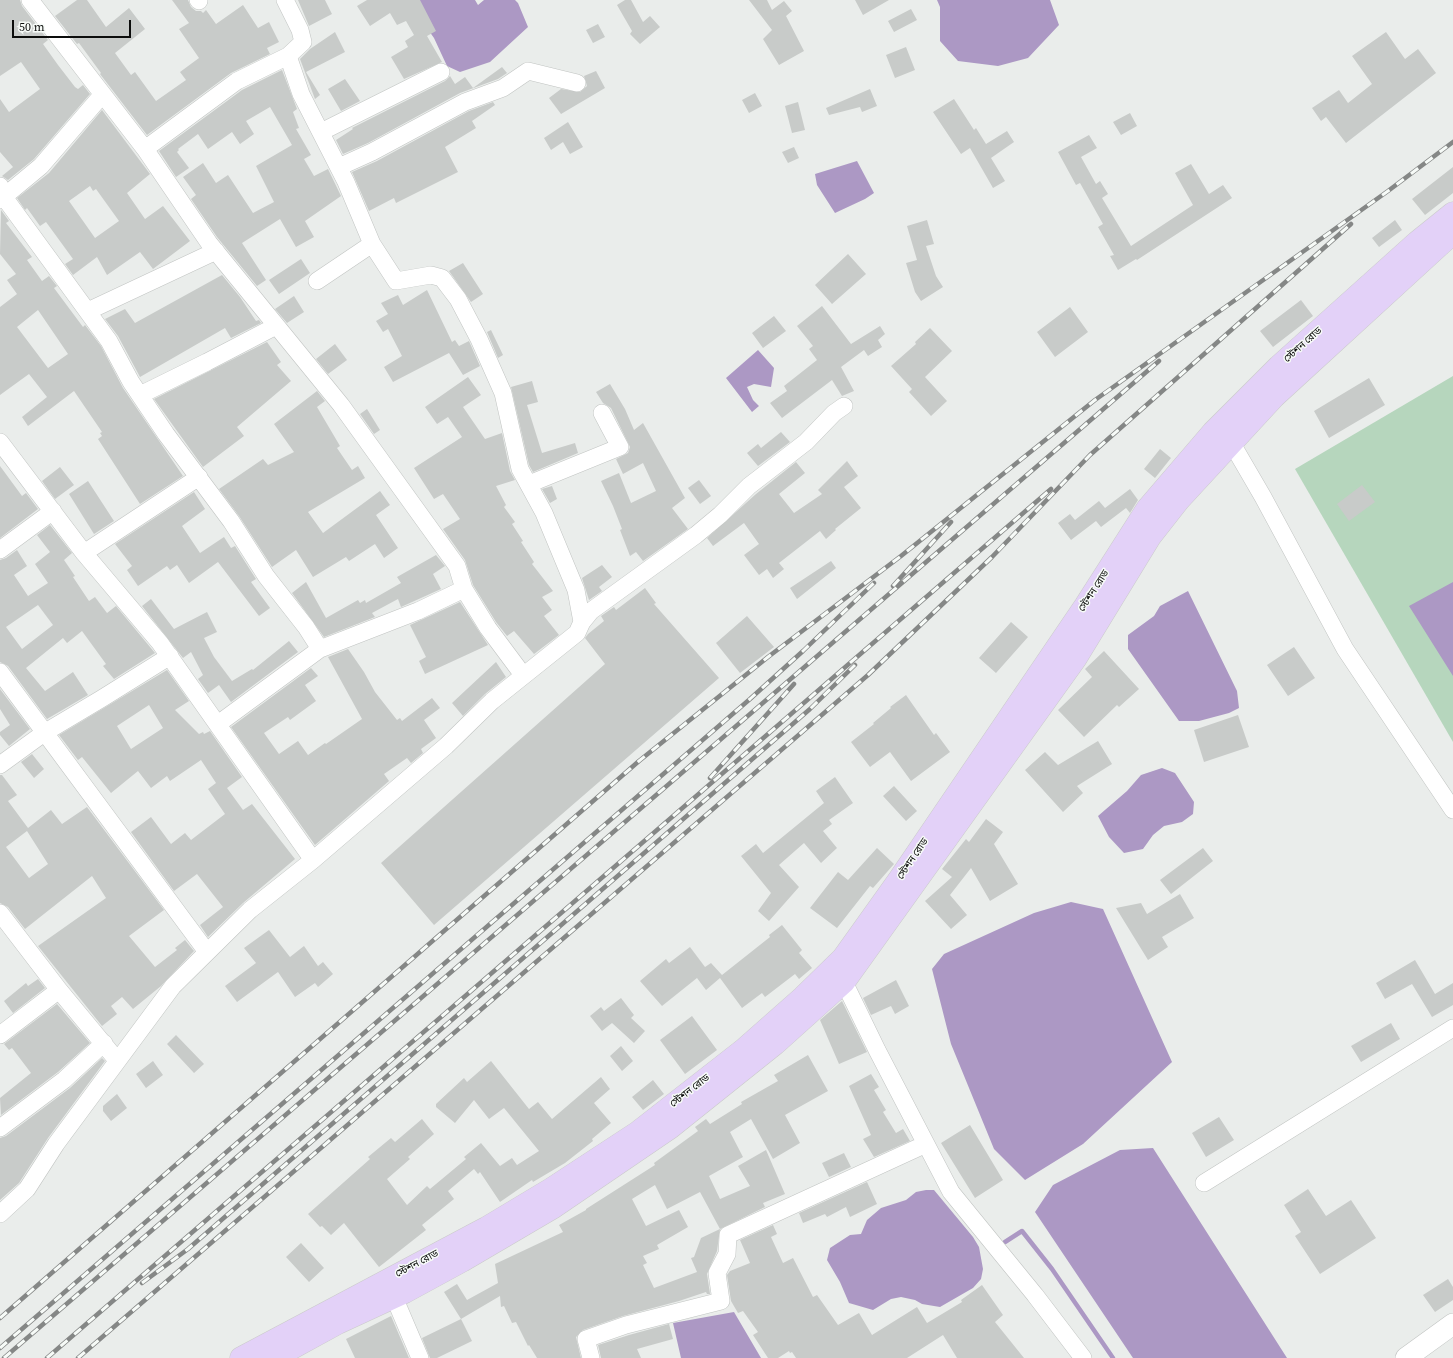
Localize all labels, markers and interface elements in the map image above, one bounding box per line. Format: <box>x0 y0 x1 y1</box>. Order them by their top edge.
scale bar <box>14 12 133 38</box>
text: 50 m <box>19 19 45 35</box>
street label: স্টেশন রোড <box>1281 325 1325 365</box>
street label: স্টেশন রোড <box>1076 568 1112 614</box>
street label: স্টেশন রোড <box>895 836 931 882</box>
street label: স্টেশন রোড <box>668 1072 712 1110</box>
street label: স্টেশন রোড <box>393 1248 441 1280</box>

